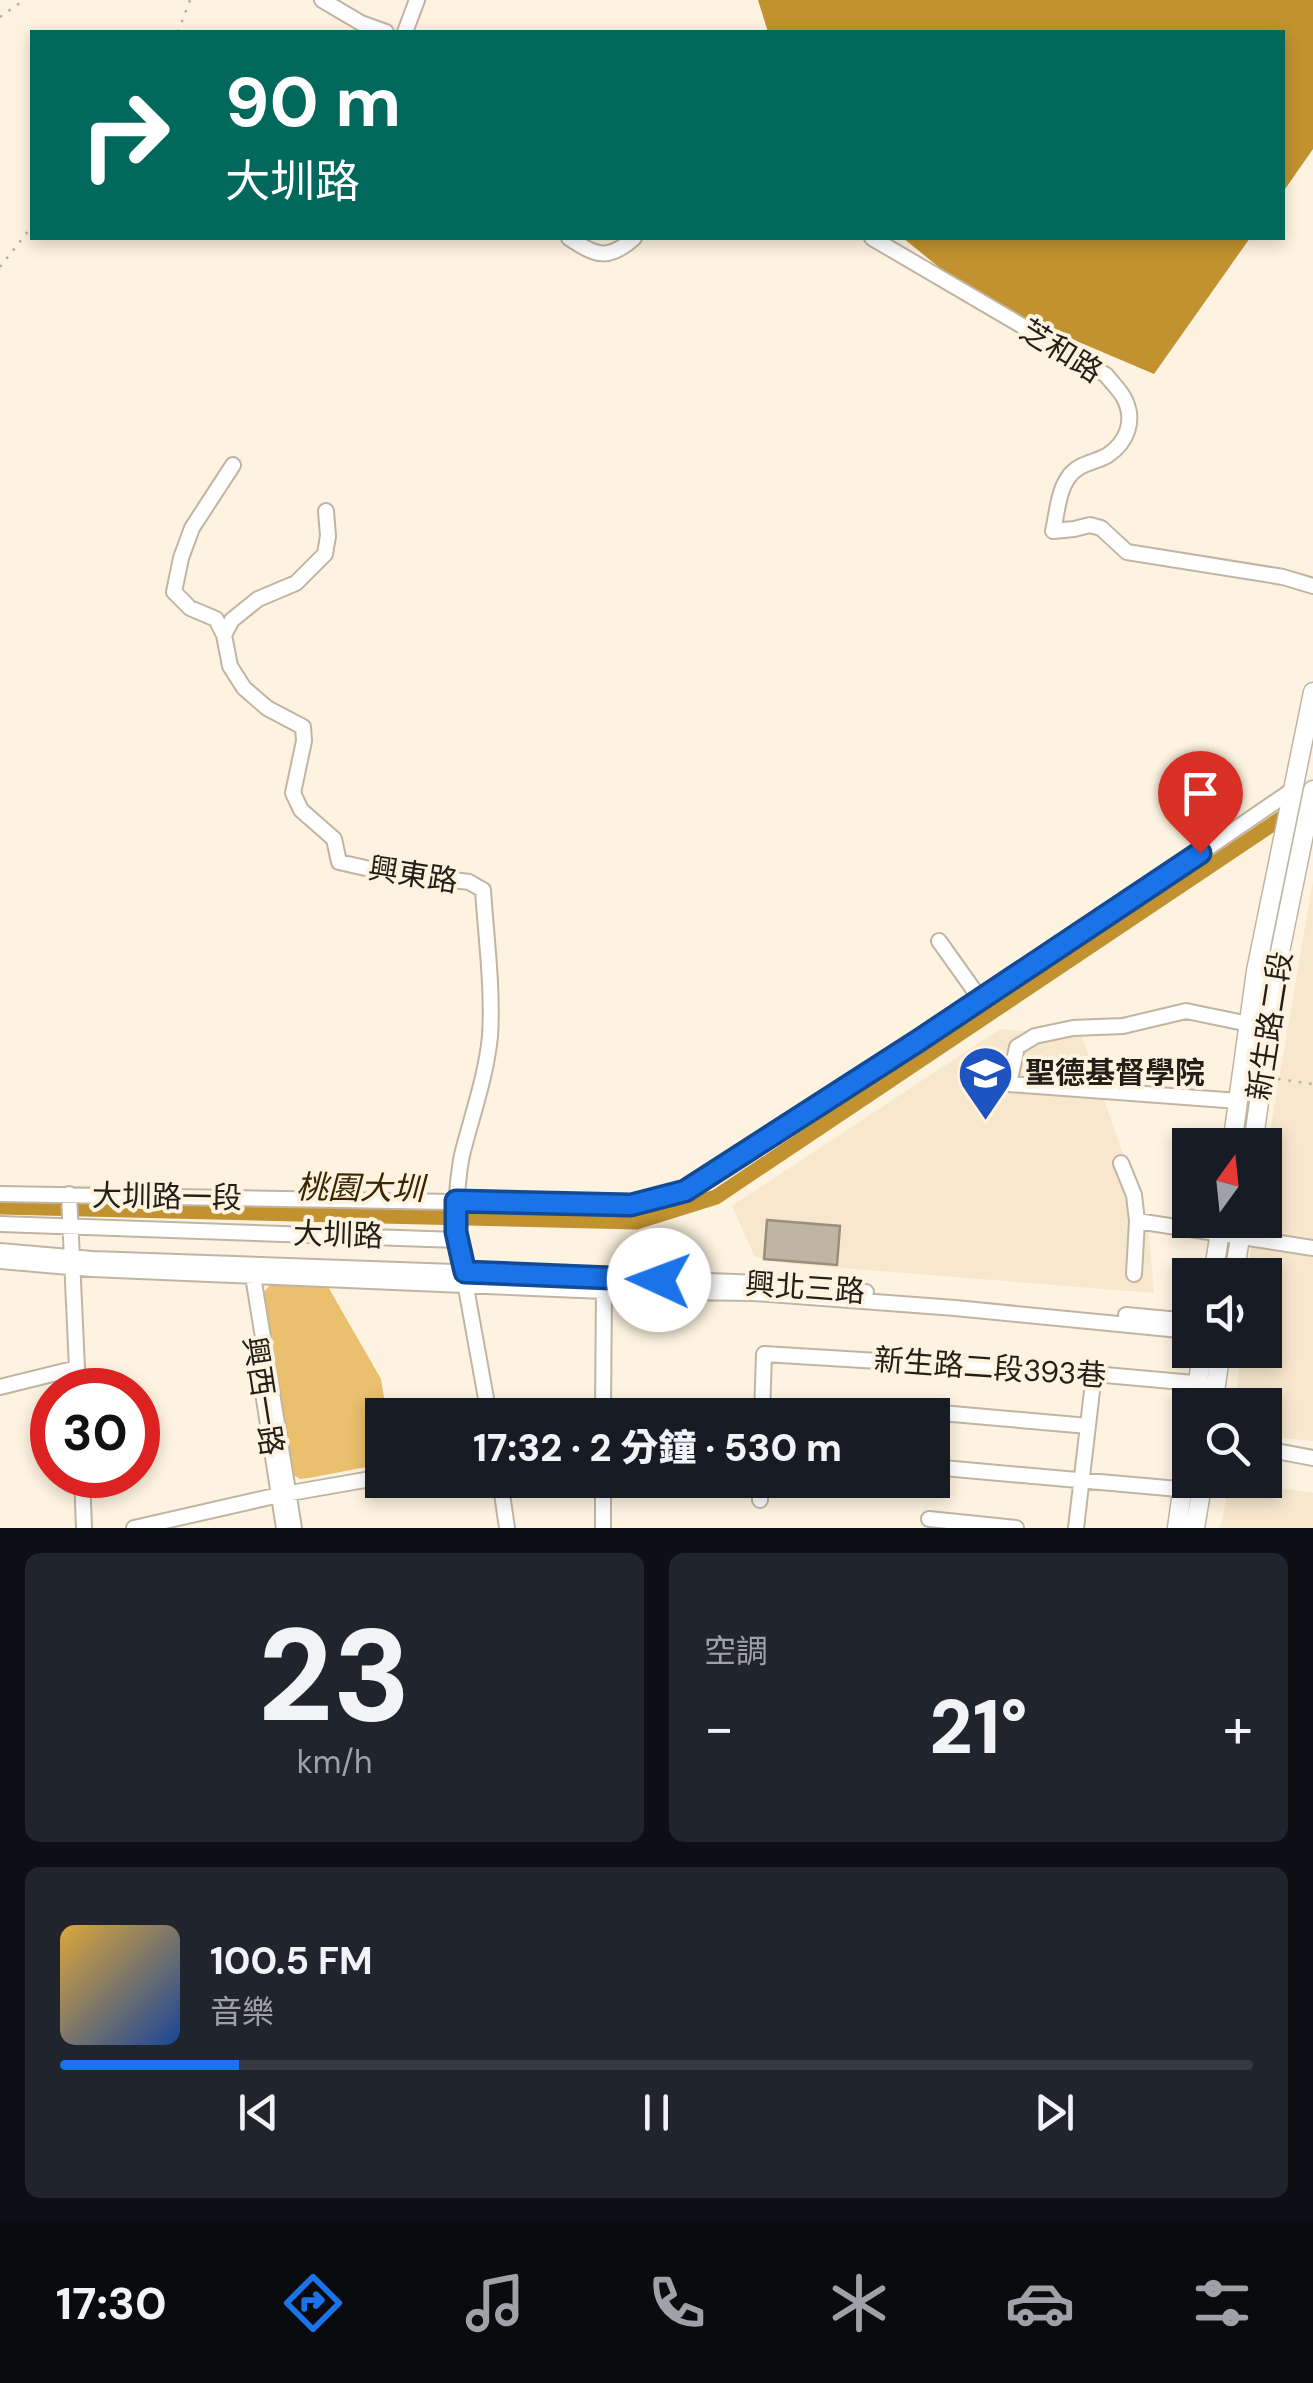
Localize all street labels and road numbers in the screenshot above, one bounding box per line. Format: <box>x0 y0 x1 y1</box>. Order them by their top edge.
street label: 芝和路 <box>1013 310 1110 391</box>
street label: 興東路 <box>366 848 461 901</box>
street label: 新生路二段 <box>1239 949 1300 1103</box>
street label: 大圳路一段 <box>92 1176 242 1217</box>
street label: 大圳路 <box>292 1213 384 1256</box>
street label: 興北三路 <box>744 1264 866 1311</box>
street label: 興西一路 <box>235 1334 292 1458</box>
street label: 新生路二段393巷 <box>872 1340 1108 1395</box>

